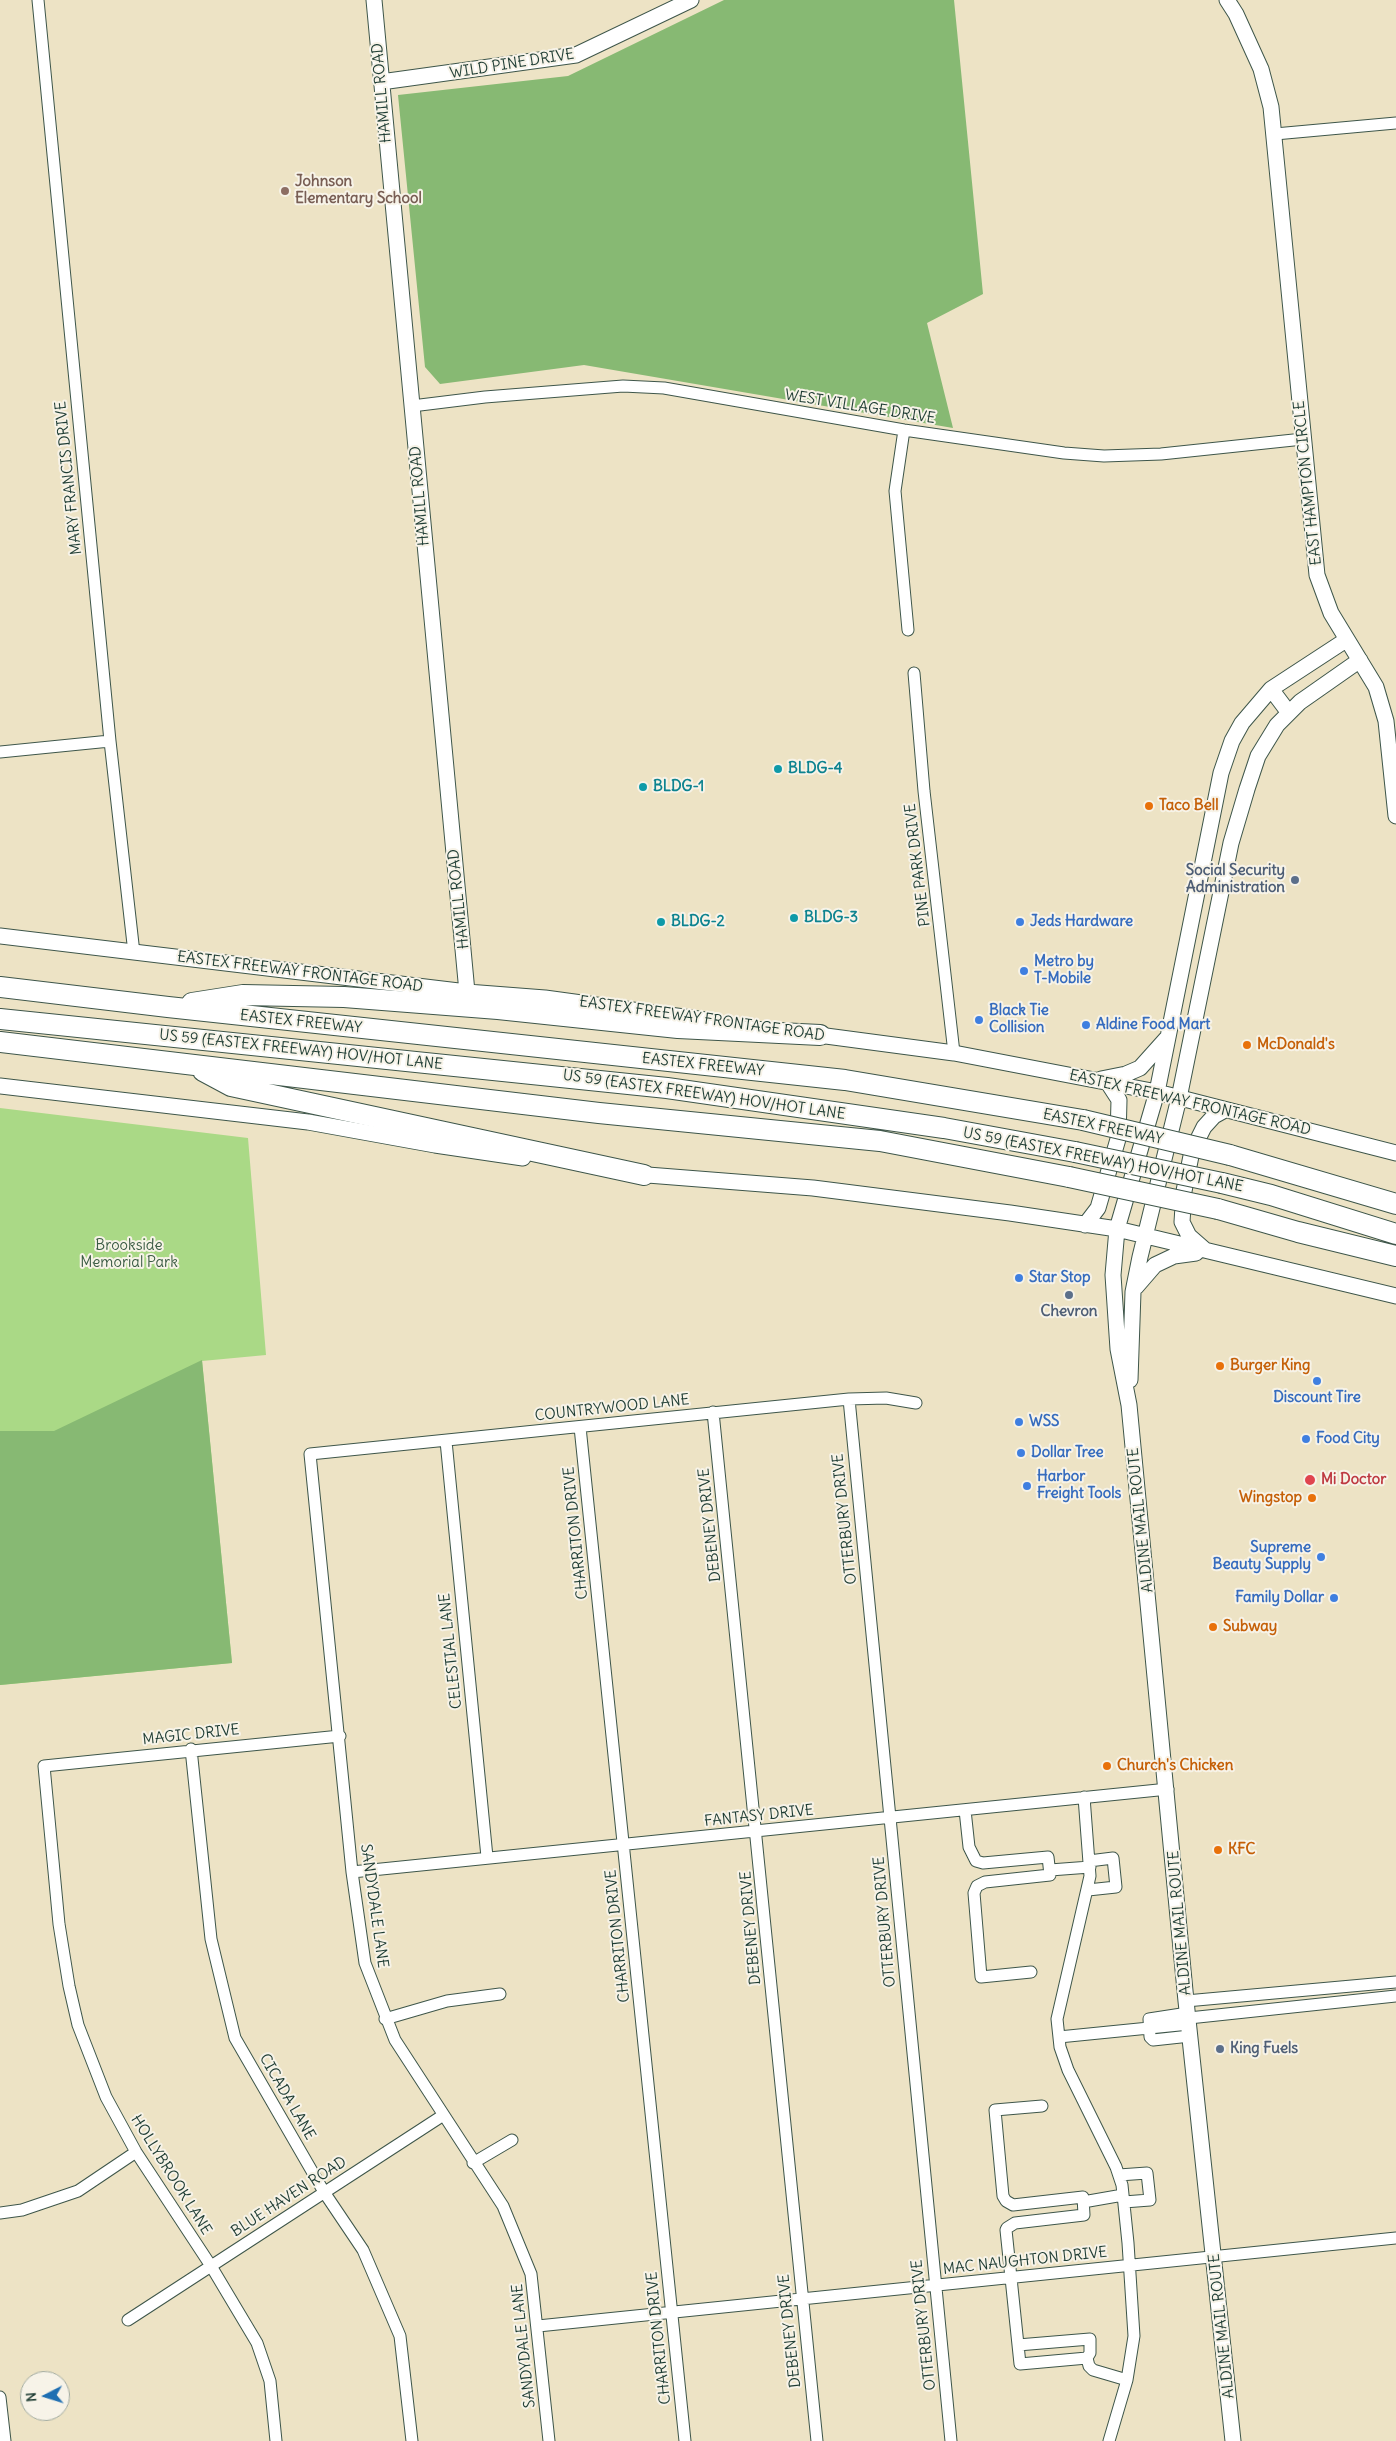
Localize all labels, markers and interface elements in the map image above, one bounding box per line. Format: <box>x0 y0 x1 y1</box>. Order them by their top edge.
street label: HAMILL ROAD <box>369 42 395 144</box>
street label: WILD PINE DRIVE <box>449 45 575 83</box>
place label: Johnson Elementary School <box>295 173 422 208</box>
marker: Johnson Elementary School <box>279 185 291 197</box>
street label: WEST VILLAGE DRIVE <box>783 386 937 428</box>
street label: MARY FRANCIS DRIVE <box>52 400 86 556</box>
street label: EAST HAMPTON CIRCLE <box>1290 400 1326 566</box>
street label: HAMILL ROAD <box>407 445 433 547</box>
place label: BLDG-4 <box>788 760 843 778</box>
marker: BLDG-4 <box>772 763 784 775</box>
place label: BLDG-1 <box>653 778 704 796</box>
marker: BLDG-1 <box>637 781 649 793</box>
place label: Taco Bell <box>1159 797 1218 815</box>
marker: Taco Bell <box>1143 800 1155 812</box>
street label: PINE PARK DRIVE <box>902 803 934 927</box>
street label: HAMILL ROAD <box>445 848 473 950</box>
place label: Social Security Administration <box>1186 862 1285 897</box>
marker: Social Security Administration <box>1289 874 1301 886</box>
place label: BLDG-3 <box>804 909 858 927</box>
marker: BLDG-3 <box>788 912 800 924</box>
place label: BLDG-2 <box>671 913 725 931</box>
place label: Jeds Hardware <box>1030 913 1133 931</box>
marker: BLDG-2 <box>655 916 667 928</box>
marker: Jeds Hardware <box>1014 916 1026 928</box>
street label: EASTEX FREEWAY FRONTAGE ROAD <box>176 948 424 996</box>
place label: Metro by T-Mobile <box>1034 953 1094 988</box>
marker: Metro by T-Mobile <box>1018 965 1030 977</box>
street label: EASTEX FREEWAY FRONTAGE ROAD <box>578 993 826 1045</box>
place label: Black Tie Collision <box>989 1002 1049 1037</box>
street label: EASTEX FREEWAY <box>239 1007 363 1037</box>
marker: Black Tie Collision <box>973 1014 985 1026</box>
place label: Aldine Food Mart <box>1096 1016 1210 1034</box>
marker: Aldine Food Mart <box>1080 1019 1092 1031</box>
street label: US 59 (EASTEX FREEWAY) HOV/HOT LANE <box>158 1026 444 1074</box>
place label: McDonald's <box>1257 1036 1335 1054</box>
marker: McDonald's <box>1241 1039 1253 1051</box>
street label: EASTEX FREEWAY <box>641 1050 765 1080</box>
street label: US 59 (EASTEX FREEWAY) HOV/HOT LANE <box>562 1066 846 1124</box>
street label: EASTEX FREEWAY FRONTAGE ROAD <box>1067 1066 1313 1140</box>
street label: EASTEX FREEWAY <box>1041 1105 1165 1149</box>
street label: US 59 (EASTEX FREEWAY) HOV/HOT LANE <box>961 1124 1245 1196</box>
park label: Brookside Memorial Park <box>80 1237 178 1272</box>
place label: Star Stop <box>1029 1269 1091 1287</box>
marker: Star Stop <box>1013 1272 1025 1284</box>
marker: Chevron <box>1063 1289 1075 1301</box>
place label: Chevron <box>1041 1303 1097 1321</box>
place label: Burger King <box>1230 1357 1310 1375</box>
marker: Burger King <box>1214 1360 1226 1372</box>
marker: Discount Tire <box>1311 1375 1323 1387</box>
place label: Discount Tire <box>1273 1389 1361 1407</box>
street label: COUNTRYWOOD LANE <box>534 1391 690 1425</box>
place label: WSS <box>1029 1413 1059 1431</box>
marker: WSS <box>1013 1416 1025 1428</box>
place label: Food City <box>1316 1430 1380 1448</box>
marker: Food City <box>1300 1433 1312 1445</box>
place label: Dollar Tree <box>1031 1444 1104 1462</box>
marker: Dollar Tree <box>1015 1447 1027 1459</box>
street label: ALDINE MAIL ROUTE <box>1124 1447 1158 1593</box>
street label: OTTERBURY DRIVE <box>829 1453 861 1585</box>
street label: CHARRITON DRIVE <box>560 1466 592 1600</box>
street label: DEBENEY DRIVE <box>695 1467 725 1583</box>
place label: Harbor Freight Tools <box>1037 1468 1121 1503</box>
place label: Mi Doctor <box>1321 1471 1386 1489</box>
marker: Mi Doctor <box>1303 1473 1317 1487</box>
marker: Harbor Freight Tools <box>1021 1480 1033 1492</box>
place label: Wingstop <box>1239 1489 1302 1507</box>
marker: Wingstop <box>1306 1492 1318 1504</box>
place label: Supreme Beauty Supply <box>1213 1539 1311 1574</box>
marker: Supreme Beauty Supply <box>1315 1551 1327 1563</box>
place label: Family Dollar <box>1235 1589 1324 1607</box>
street label: CELESTIAL LANE <box>436 1592 466 1710</box>
marker: Family Dollar <box>1328 1592 1340 1604</box>
place label: Subway <box>1223 1618 1277 1636</box>
marker: Subway <box>1207 1621 1219 1633</box>
street label: MAGIC DRIVE <box>142 1721 240 1749</box>
place label: Church's Chicken <box>1117 1757 1233 1775</box>
marker: Church's Chicken <box>1101 1760 1113 1772</box>
street label: FANTASY DRIVE <box>703 1801 815 1831</box>
place label: KFC <box>1228 1841 1255 1859</box>
street label: SANDYDALE LANE <box>356 1843 392 1969</box>
marker: KFC <box>1212 1844 1224 1856</box>
street label: ALDINE MAIL ROUTE <box>1165 1850 1195 1996</box>
street label: OTTERBURY DRIVE <box>870 1856 900 1988</box>
street label: CHARRITON DRIVE <box>602 1869 634 2003</box>
street label: DEBENEY DRIVE <box>737 1870 765 1986</box>
place label: King Fuels <box>1230 2040 1298 2058</box>
marker: King Fuels <box>1214 2043 1226 2055</box>
street label: CICADA LANE <box>255 2051 319 2143</box>
street label: HOLLYBROOK LANE <box>127 2112 215 2238</box>
street label: BLUE HAVEN ROAD <box>228 2153 350 2241</box>
street label: MAC NAUGHTON DRIVE <box>942 2243 1108 2279</box>
street label: ALDINE MAIL ROUTE <box>1205 2253 1239 2399</box>
street label: OTTERBURY DRIVE <box>908 2259 940 2391</box>
street label: CHARRITON DRIVE <box>643 2271 675 2405</box>
street label: DEBENEY DRIVE <box>775 2273 805 2389</box>
street label: SANDYDALE LANE <box>509 2283 539 2409</box>
north arrow <box>20 2371 70 2421</box>
text: N <box>22 2392 40 2403</box>

